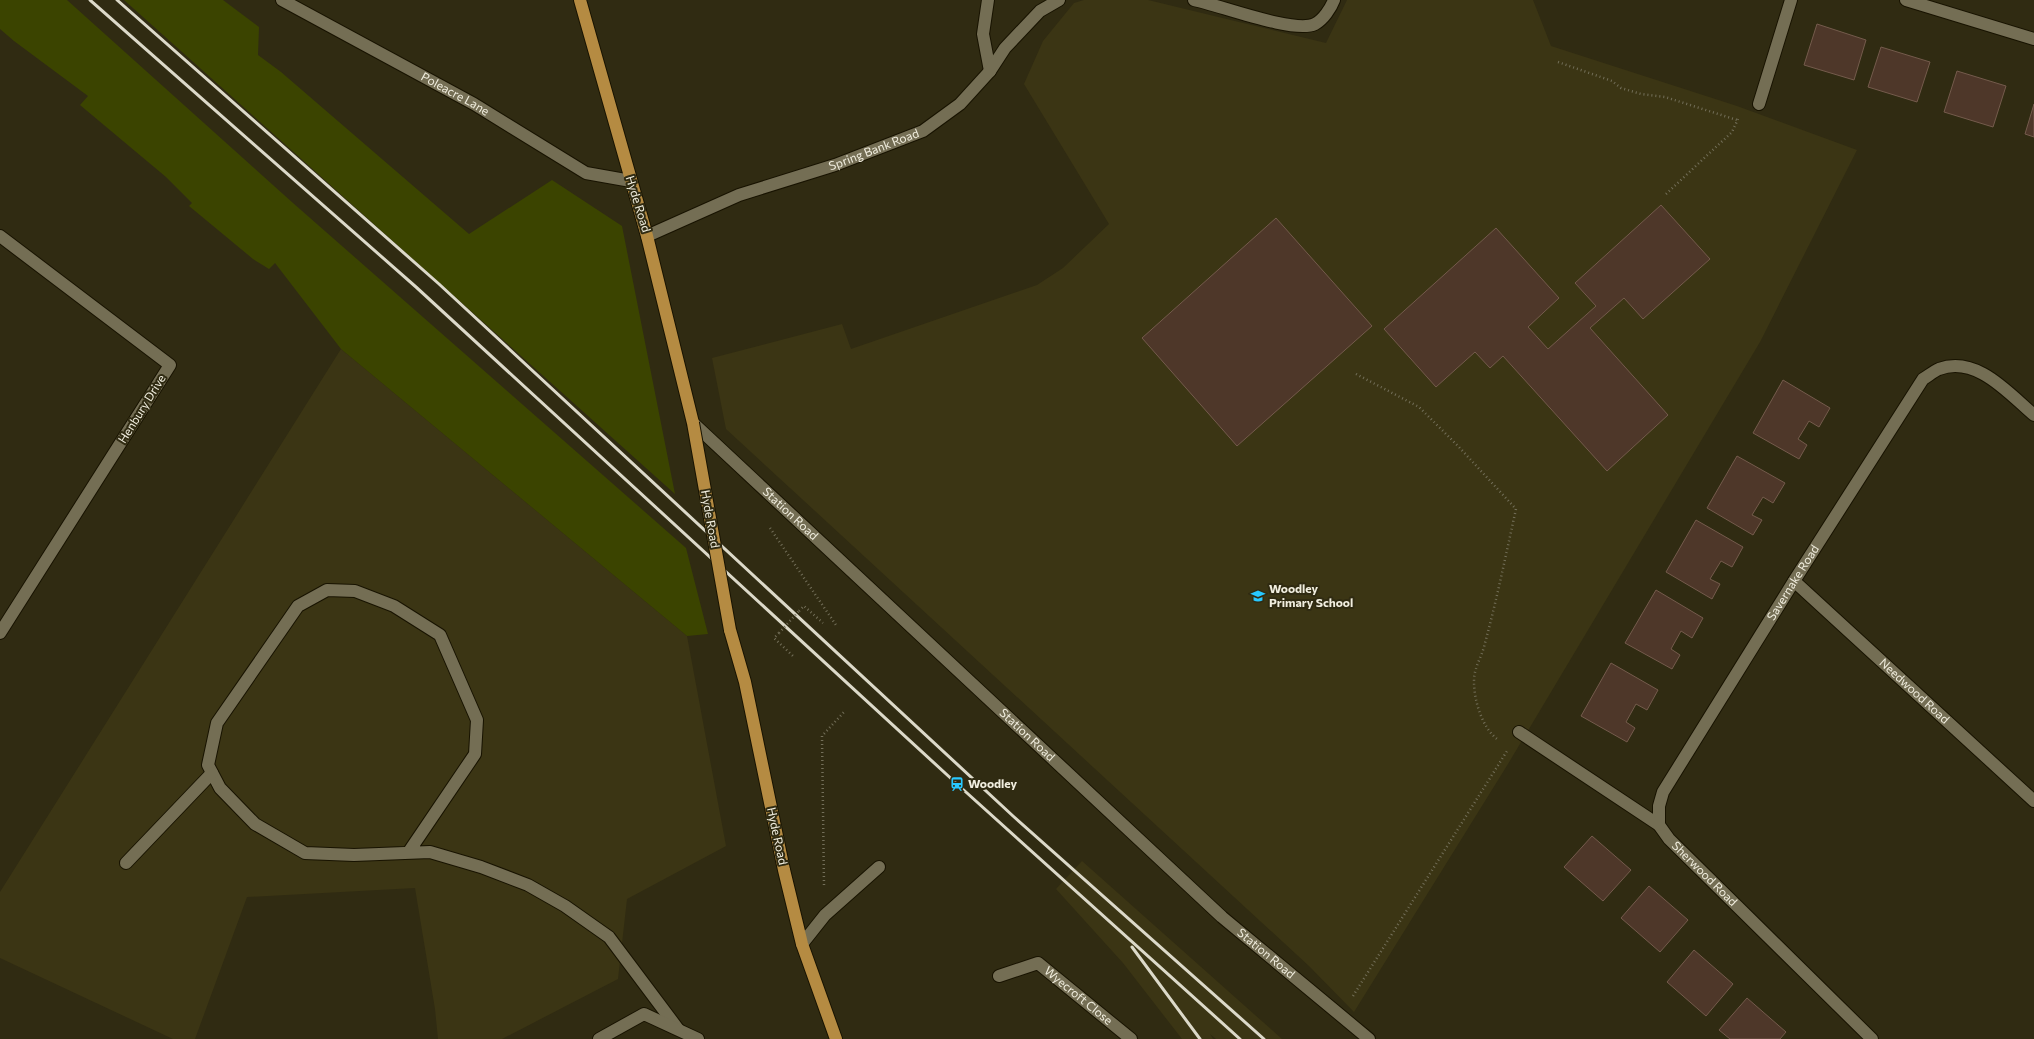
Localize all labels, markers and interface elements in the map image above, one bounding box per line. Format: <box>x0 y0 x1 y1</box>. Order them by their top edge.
street label: Poleacre Lane <box>419 69 492 118</box>
street label: Spring Bank Road <box>827 125 921 173</box>
street label: Hyde Road <box>624 174 654 234</box>
street label: Henbury Drive <box>114 372 168 445</box>
street label: Station Road <box>760 484 821 542</box>
street label: Hyde Road <box>699 489 723 549</box>
street label: Savernake Road <box>1763 542 1821 622</box>
place label: Woodley Primary School <box>1269 581 1353 609</box>
school or university icon: Woodley Primary School <box>1250 588 1266 604</box>
street label: Needwood Road <box>1877 655 1953 726</box>
street label: Station Road <box>997 705 1058 763</box>
station icon: Woodley <box>949 776 965 792</box>
place label: Woodley <box>968 776 1017 790</box>
street label: Hyde Road <box>765 806 791 866</box>
street label: Sherwood Road <box>1670 838 1741 908</box>
street label: Station Road <box>1235 925 1298 981</box>
street label: Wyecroft Close <box>1042 963 1116 1027</box>

